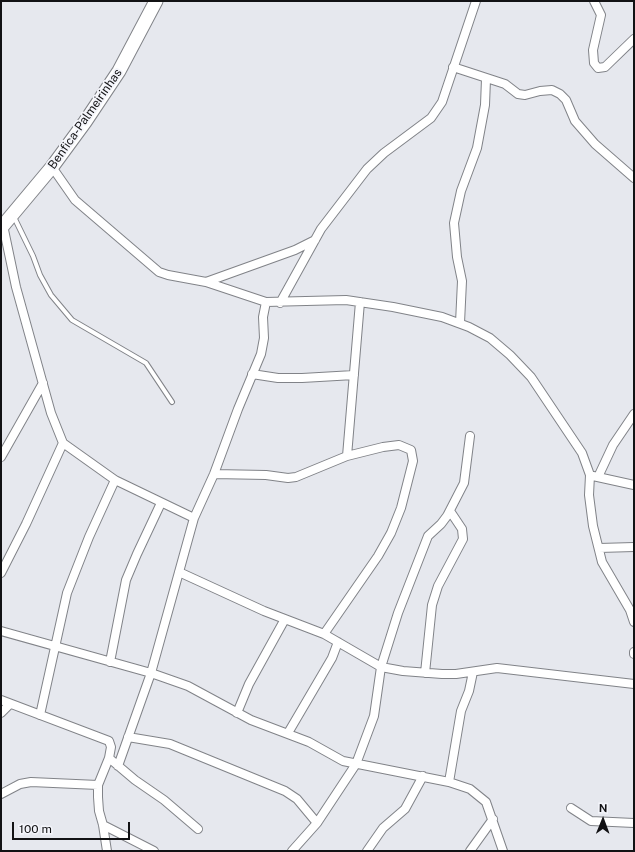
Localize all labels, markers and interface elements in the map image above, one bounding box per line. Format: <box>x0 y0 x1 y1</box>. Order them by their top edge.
street label: Benfica-Palmeirinhas <box>45 66 125 172</box>
north arrow <box>583 800 623 840</box>
text: N <box>599 802 608 814</box>
scale bar <box>14 814 132 840</box>
text: 100 m <box>19 822 52 836</box>

